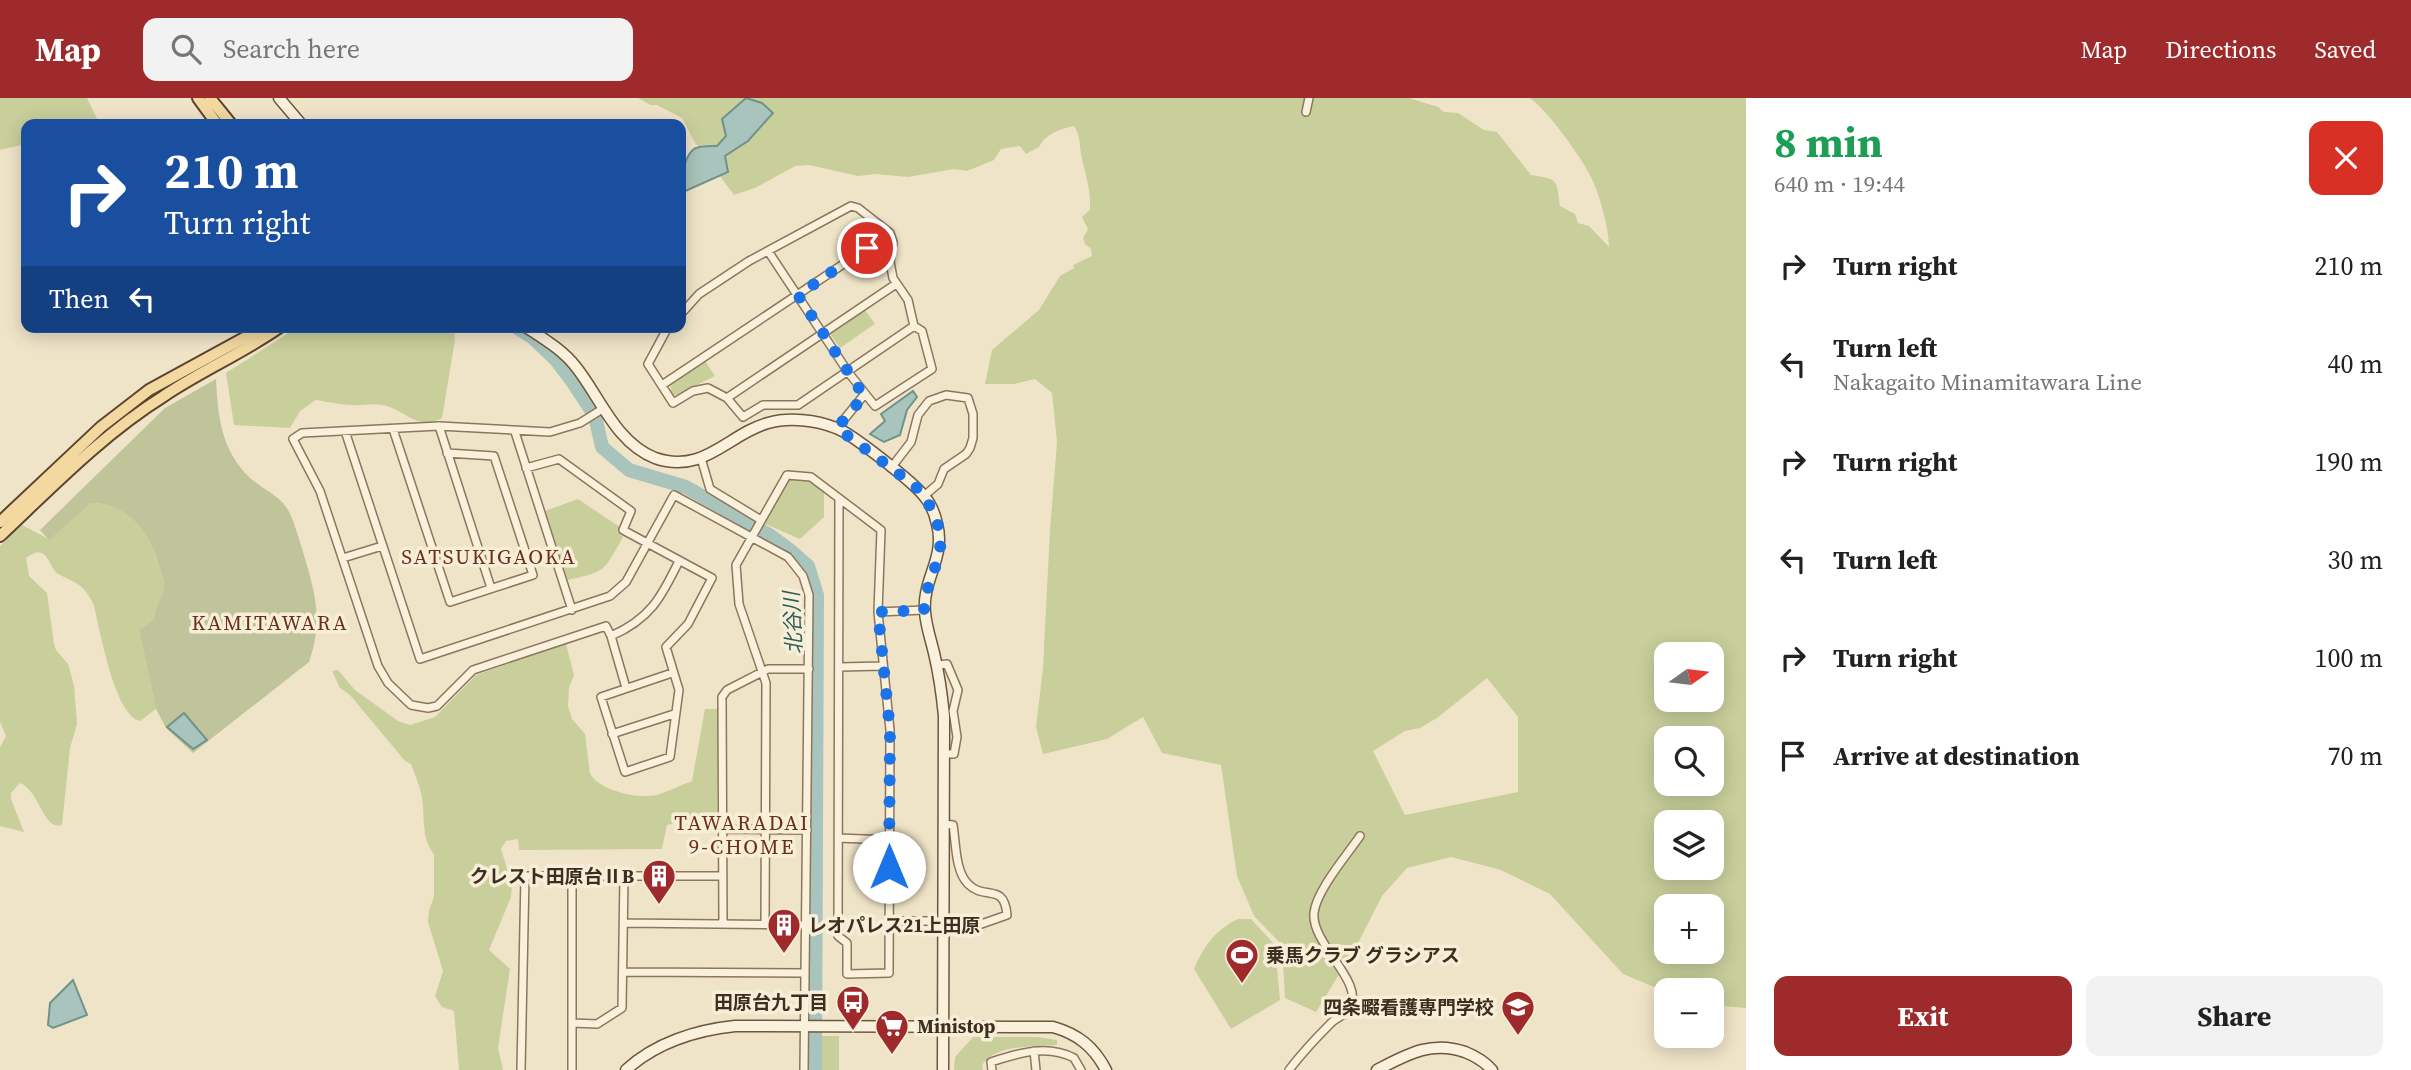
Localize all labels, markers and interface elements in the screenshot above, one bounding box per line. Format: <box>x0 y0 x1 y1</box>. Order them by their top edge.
search box <box>143 18 633 81</box>
text: Map <box>35 27 101 72</box>
icon: search <box>167 30 205 68</box>
text: Search here <box>223 31 360 67</box>
text: Map <box>2080 33 2127 66</box>
text: Directions <box>2165 33 2276 66</box>
text: Saved <box>2314 33 2376 66</box>
text: 8 min <box>1774 113 1883 171</box>
button: close <box>2309 121 2383 195</box>
text: 210 m <box>164 137 299 204</box>
icon: right <box>49 147 140 238</box>
text: 640 m · 19:44 <box>1774 168 1905 200</box>
text: Turn right <box>164 201 310 245</box>
pin <box>837 218 897 278</box>
icon: arrive <box>848 229 886 267</box>
icon: right <box>1774 247 1812 285</box>
text: Turn right <box>1833 248 1957 284</box>
text: 210 m <box>2315 248 2383 284</box>
icon: left <box>123 280 161 318</box>
text: Then <box>49 281 109 317</box>
text: Turn left <box>1833 330 1937 366</box>
icon: left <box>1774 345 1812 383</box>
text: 40 m <box>2328 346 2383 382</box>
text: Nakagaito Minamitawara Line <box>1833 366 2142 398</box>
icon: right <box>1774 443 1812 481</box>
text: Turn right <box>1833 444 1957 480</box>
text: 190 m <box>2315 444 2383 480</box>
icon: left <box>1774 541 1812 579</box>
district label: SATSUKIGAOKA <box>401 542 577 571</box>
text: Turn left <box>1833 542 1937 578</box>
text: 30 m <box>2328 542 2383 578</box>
water label: 北谷川 <box>776 589 809 655</box>
district label: KAMITAWARA <box>191 608 349 637</box>
icon: right <box>1774 639 1812 677</box>
text: Turn right <box>1833 640 1957 676</box>
text: 100 m <box>2315 640 2383 676</box>
north arrow <box>1654 642 1724 712</box>
map controls <box>1654 642 1724 1048</box>
button: search <box>1654 726 1724 796</box>
icon: arrive <box>1774 737 1812 775</box>
text: Arrive at destination <box>1833 738 2080 774</box>
text: 70 m <box>2328 738 2383 774</box>
district label: TAWARADAI 9-CHOME <box>674 808 810 861</box>
button: layers <box>1654 810 1724 880</box>
position arrow <box>852 830 926 904</box>
building icon: クレスト田原台ⅡB <box>640 857 678 906</box>
place label: クレスト田原台ⅡB <box>470 863 634 889</box>
button: + <box>1654 894 1724 964</box>
building icon: レオパレス21上田原 <box>765 906 803 955</box>
place label: レオパレス21上田原 <box>808 912 981 938</box>
sports icon: 乗馬クラブ グラシアス <box>1223 936 1261 985</box>
place label: 乗馬クラブ グラシアス <box>1266 942 1460 968</box>
button: Exit <box>1774 976 2072 1056</box>
button: Share <box>2086 976 2383 1056</box>
button: − <box>1654 978 1724 1048</box>
bus stop icon: 田原台九丁目 <box>834 983 872 1032</box>
school or university icon: 四条畷看護専門学校 <box>1499 988 1537 1037</box>
place label: 田原台九丁目 <box>714 989 828 1015</box>
place label: 四条畷看護専門学校 <box>1323 994 1494 1020</box>
supermarket icon: Ministop <box>873 1007 911 1056</box>
place label: Ministop <box>917 1013 996 1039</box>

